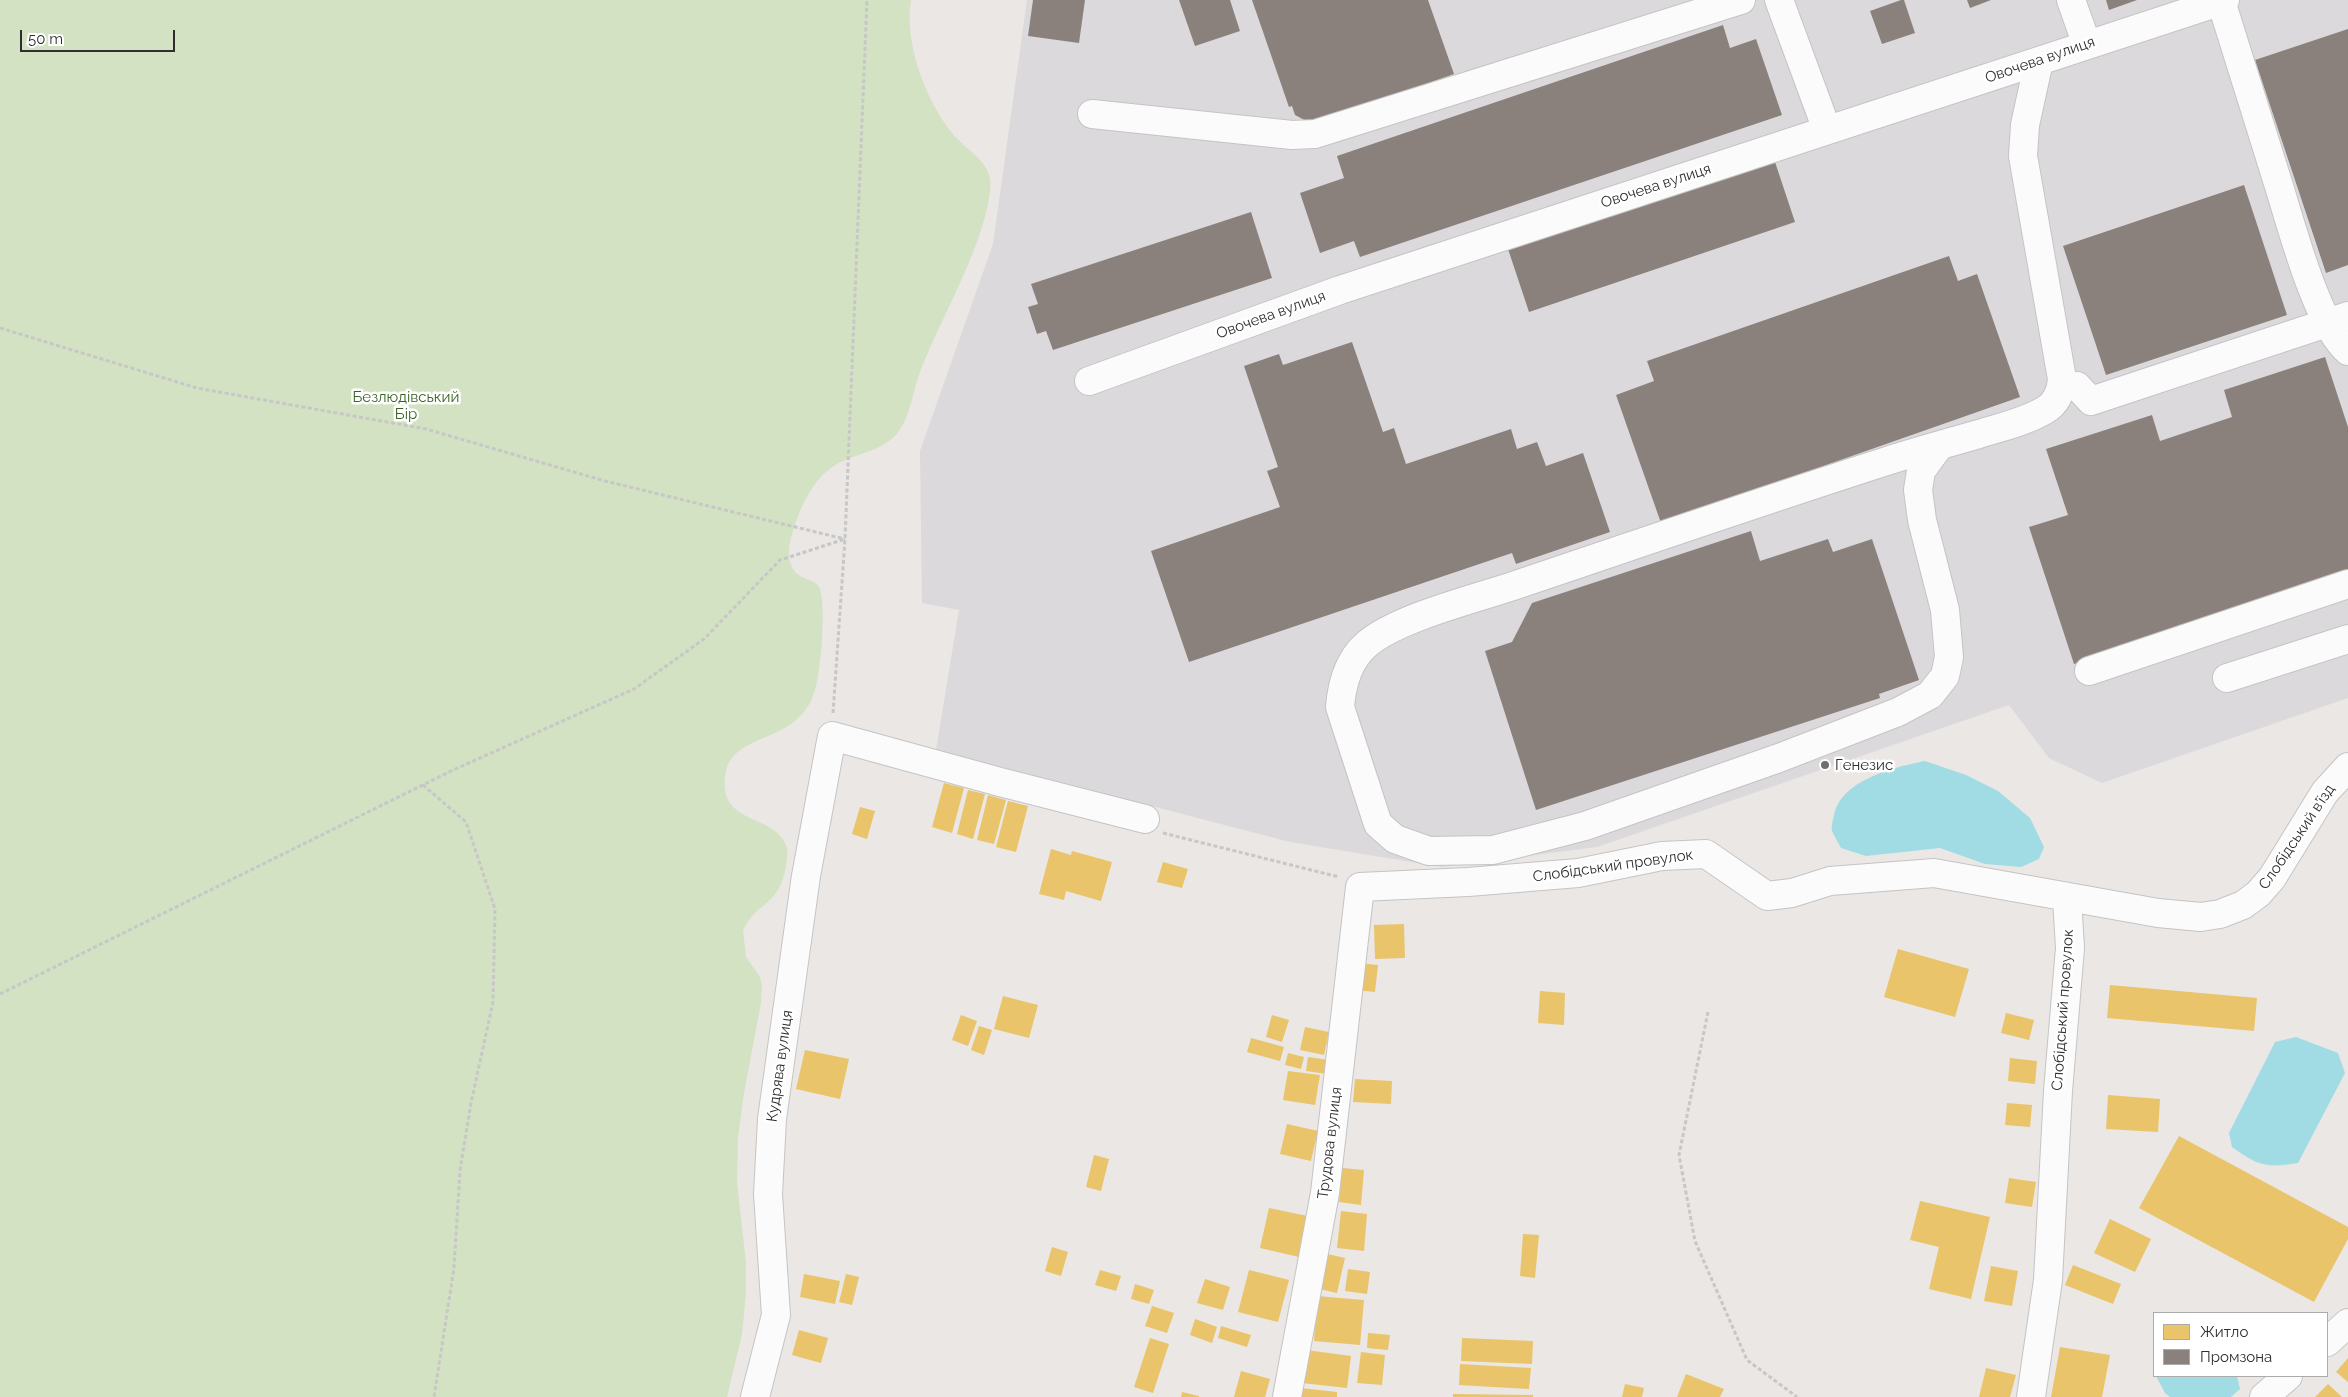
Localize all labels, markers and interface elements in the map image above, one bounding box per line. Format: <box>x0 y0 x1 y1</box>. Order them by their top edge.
scale bar <box>22 20 178 52</box>
text: 50 m <box>28 30 63 48</box>
street label: Овочева вулиця <box>1983 33 2097 87</box>
street label: Овочева вулиця <box>1599 160 1713 212</box>
street label: Овочева вулиця <box>1214 287 1328 343</box>
park label: Безлюдівський Бір <box>353 388 459 423</box>
place label: Генезис <box>1835 756 1893 774</box>
marker: Генезис <box>1819 759 1831 771</box>
street label: Слобідський в’їзд <box>2255 781 2339 893</box>
street label: Слобідський провулок <box>1532 846 1694 886</box>
street label: Слобідський провулок <box>2048 929 2078 1091</box>
street label: Кудрява вулиця <box>763 1009 797 1123</box>
street label: Трудова вулиця <box>1314 1086 1346 1200</box>
legend <box>2153 1312 2328 1377</box>
text: Житло <box>2200 1323 2248 1341</box>
text: Промзона <box>2200 1348 2272 1366</box>

